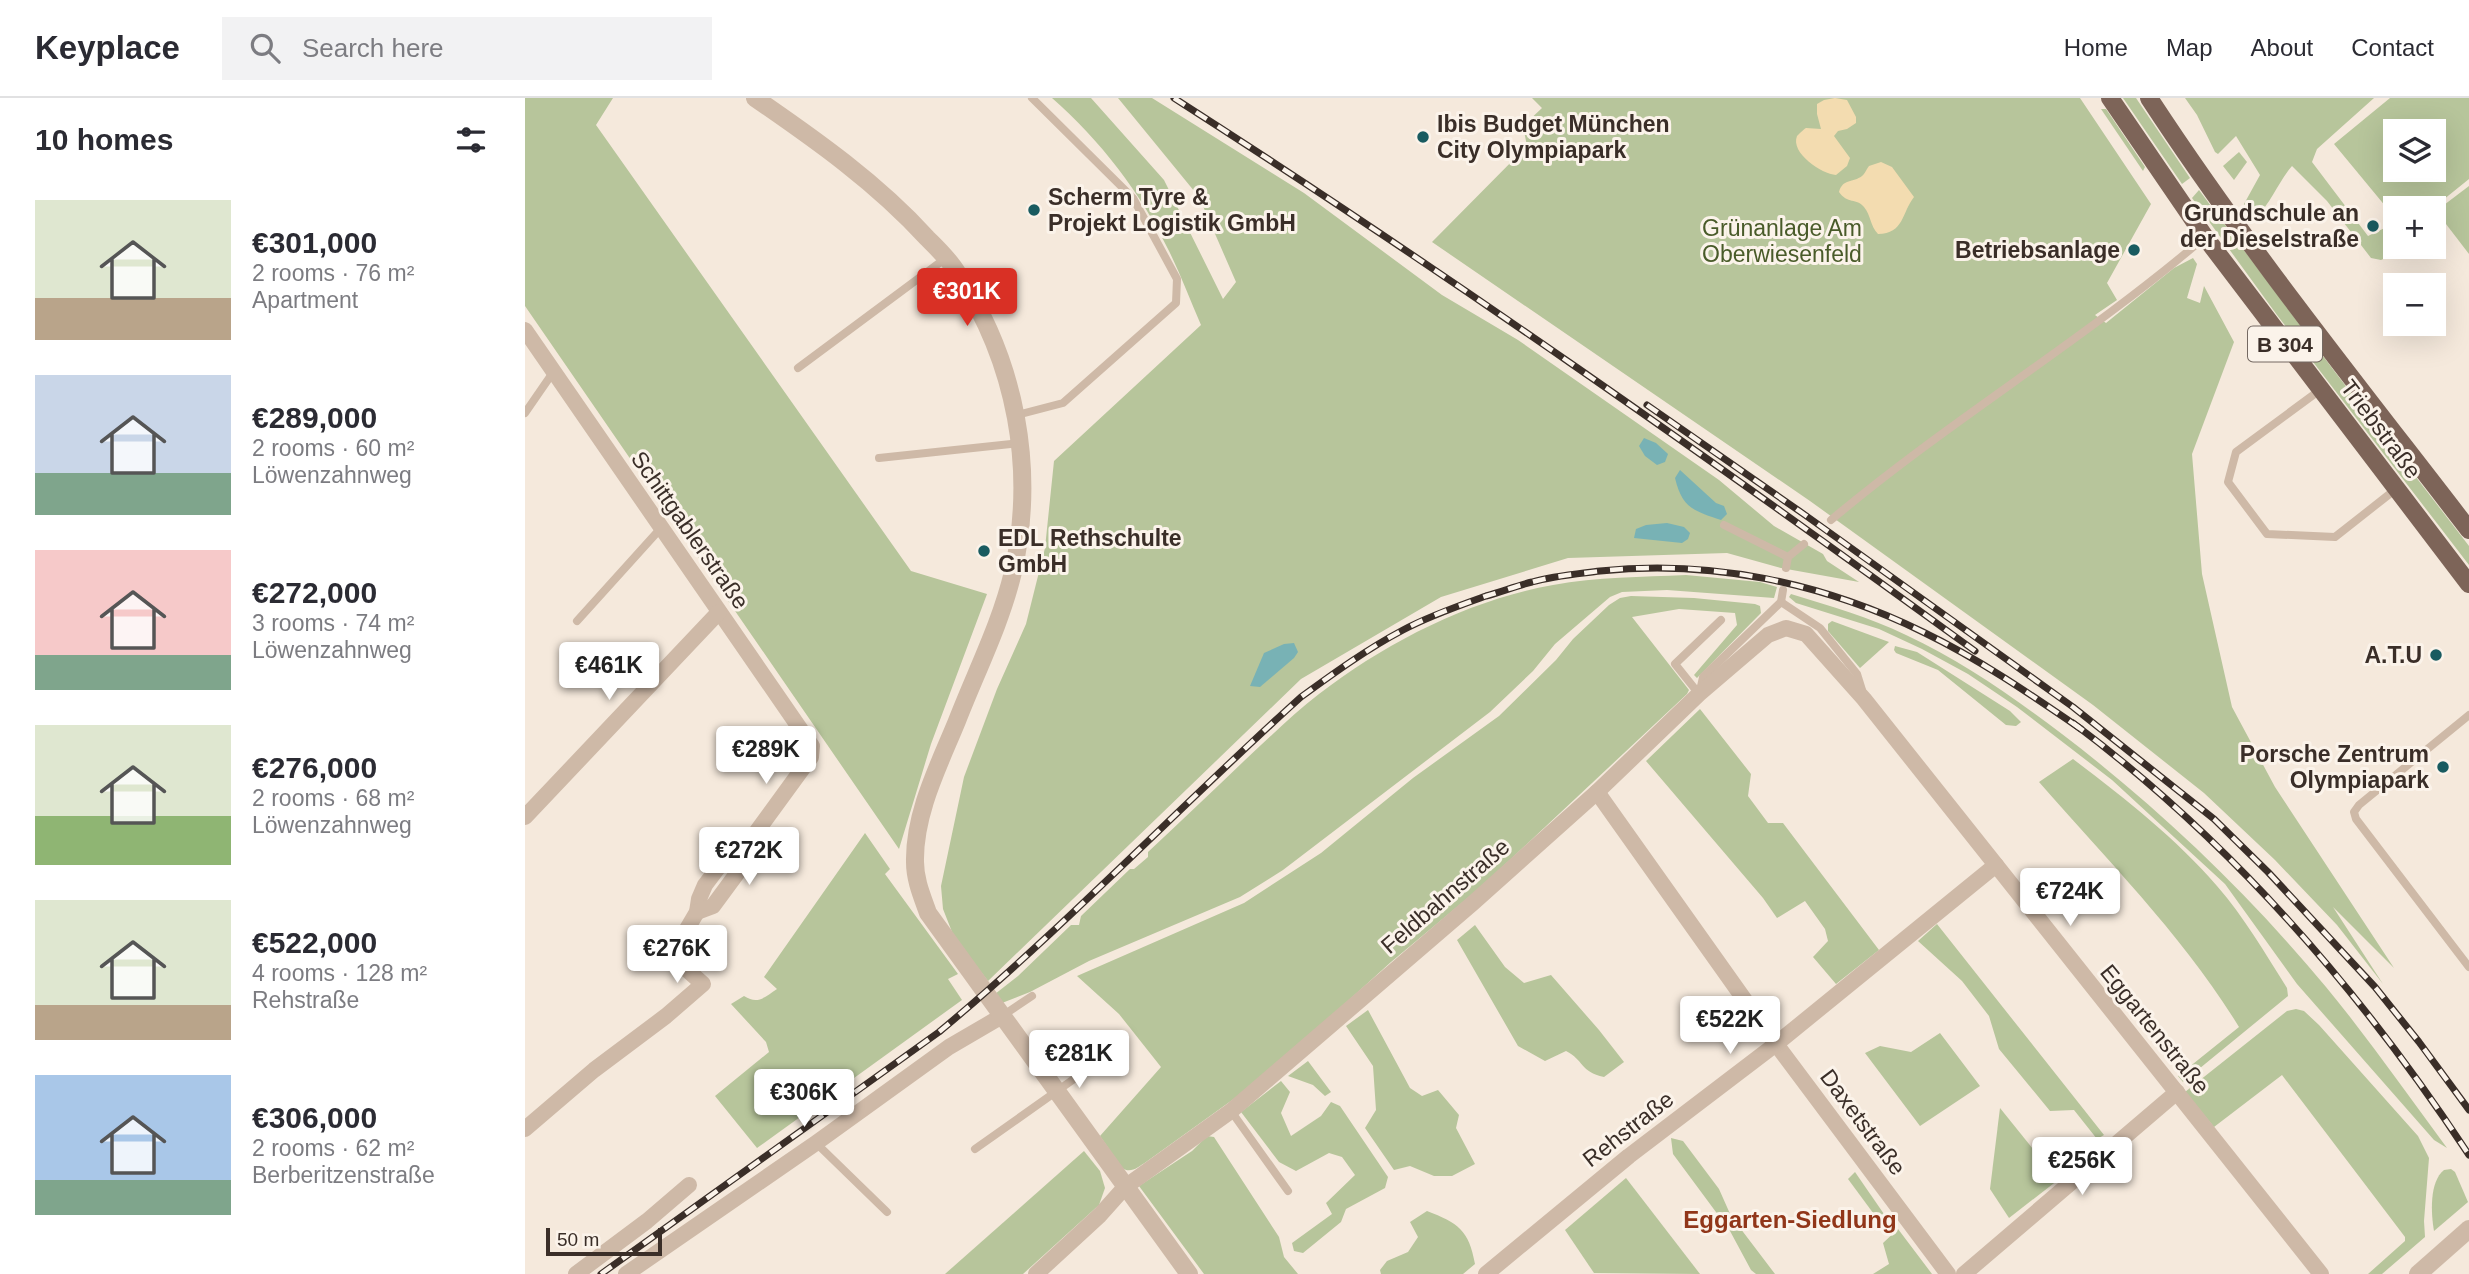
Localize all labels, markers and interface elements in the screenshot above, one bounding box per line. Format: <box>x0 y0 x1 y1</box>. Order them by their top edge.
search box <box>222 17 712 80</box>
text: Keyplace <box>35 29 180 66</box>
icon: search <box>246 29 284 67</box>
text: Search here <box>302 33 444 63</box>
text: Home <box>2064 34 2128 61</box>
text: Map <box>2166 34 2213 61</box>
text: About <box>2251 34 2313 61</box>
text: Contact <box>2351 34 2434 61</box>
place label: Ibis Budget München City Olympiapark <box>1437 111 1670 163</box>
map controls <box>2383 119 2446 336</box>
button: layers <box>2383 119 2446 182</box>
icon: filters <box>452 121 490 159</box>
text: 10 homes <box>35 123 173 156</box>
marker: Ibis Budget München City Olympiapark <box>1415 129 1431 145</box>
place label: Scherm Tyre & Projekt Logistik GmbH <box>1048 184 1296 236</box>
button: + <box>2383 196 2446 259</box>
place label: Grundschule an der Dieselstraße <box>2180 200 2359 252</box>
marker: Scherm Tyre & Projekt Logistik GmbH <box>1026 202 1042 218</box>
park label: Grünanlage Am Oberwiesenfeld <box>1702 215 1862 267</box>
marker: Grundschule an der Dieselstraße <box>2365 218 2381 234</box>
text: €301,000 <box>252 226 377 259</box>
icon: home <box>91 228 175 312</box>
place label: Betriebsanlage <box>1955 237 2120 263</box>
marker: Betriebsanlage <box>2126 242 2142 258</box>
text: 2 rooms · 76 m² <box>252 260 414 286</box>
pin: €301K <box>918 268 1016 328</box>
button: − <box>2383 273 2446 336</box>
text: €301K <box>933 278 1001 304</box>
text: Apartment <box>252 287 358 313</box>
road number: B 304 <box>2248 327 2322 362</box>
street label: Triebstraße <box>2335 375 2427 483</box>
text: €289,000 <box>252 401 377 434</box>
icon: home <box>91 403 175 487</box>
text: 2 rooms · 60 m² <box>252 435 414 461</box>
street label: Schittgablerstraße <box>626 446 754 614</box>
text: Löwenzahnweg <box>252 462 412 488</box>
place label: EDL Rethschulte GmbH <box>998 525 1182 577</box>
marker: EDL Rethschulte GmbH <box>976 543 992 559</box>
text: €272,000 <box>252 576 377 609</box>
icon: home <box>91 578 175 662</box>
text: 3 rooms · 74 m² <box>252 610 414 636</box>
text: Löwenzahnweg <box>252 637 412 663</box>
pin: €461K <box>560 642 658 702</box>
place label: A.T.U <box>2365 642 2422 668</box>
marker: A.T.U <box>2428 647 2444 663</box>
text: €461K <box>575 652 643 678</box>
pin: €289K <box>717 726 815 786</box>
text: €289K <box>732 736 800 762</box>
place label: Porsche Zentrum Olympiapark <box>2240 741 2429 793</box>
text: €276,000 <box>252 751 377 784</box>
icon: home <box>91 753 175 837</box>
marker: Porsche Zentrum Olympiapark <box>2435 759 2451 775</box>
text: 2 rooms · 68 m² <box>252 785 414 811</box>
text: Löwenzahnweg <box>252 812 412 838</box>
pin: €272K <box>700 828 798 887</box>
street label: Feldbahnstraße <box>1376 833 1514 959</box>
text: €272K <box>715 837 783 863</box>
pin: €724K <box>2021 868 2119 928</box>
text: €724K <box>2036 878 2104 904</box>
text: €522,000 <box>252 926 377 959</box>
pin: €276K <box>628 926 726 985</box>
icon: home <box>91 928 175 1012</box>
text: €276K <box>643 935 711 961</box>
street label: Eggartenstraße <box>2095 959 2215 1099</box>
text: 4 rooms · 128 m² <box>252 960 427 986</box>
text: Rehstraße <box>252 987 359 1013</box>
pin: €522K <box>1681 996 1779 1056</box>
text: €522K <box>1696 1006 1764 1032</box>
pin: €281K <box>1030 1030 1128 1090</box>
text: €281K <box>1045 1040 1113 1066</box>
street label: Daxetstraße <box>1815 1064 1911 1180</box>
pin: €306K <box>755 1070 853 1129</box>
text: €306K <box>770 1079 838 1105</box>
street label: Rehstraße <box>1578 1086 1678 1172</box>
text: €306,000 <box>252 1101 377 1134</box>
icon: home <box>91 1103 175 1187</box>
text: 2 rooms · 62 m² <box>252 1135 414 1161</box>
pin: €256K <box>2033 1138 2131 1197</box>
text: €256K <box>2048 1147 2116 1173</box>
text: Berberitzenstraße <box>252 1162 435 1188</box>
district label: Eggarten-Siedlung <box>1683 1206 1897 1233</box>
scale bar <box>546 1225 661 1257</box>
text: 50 m <box>557 1229 599 1250</box>

